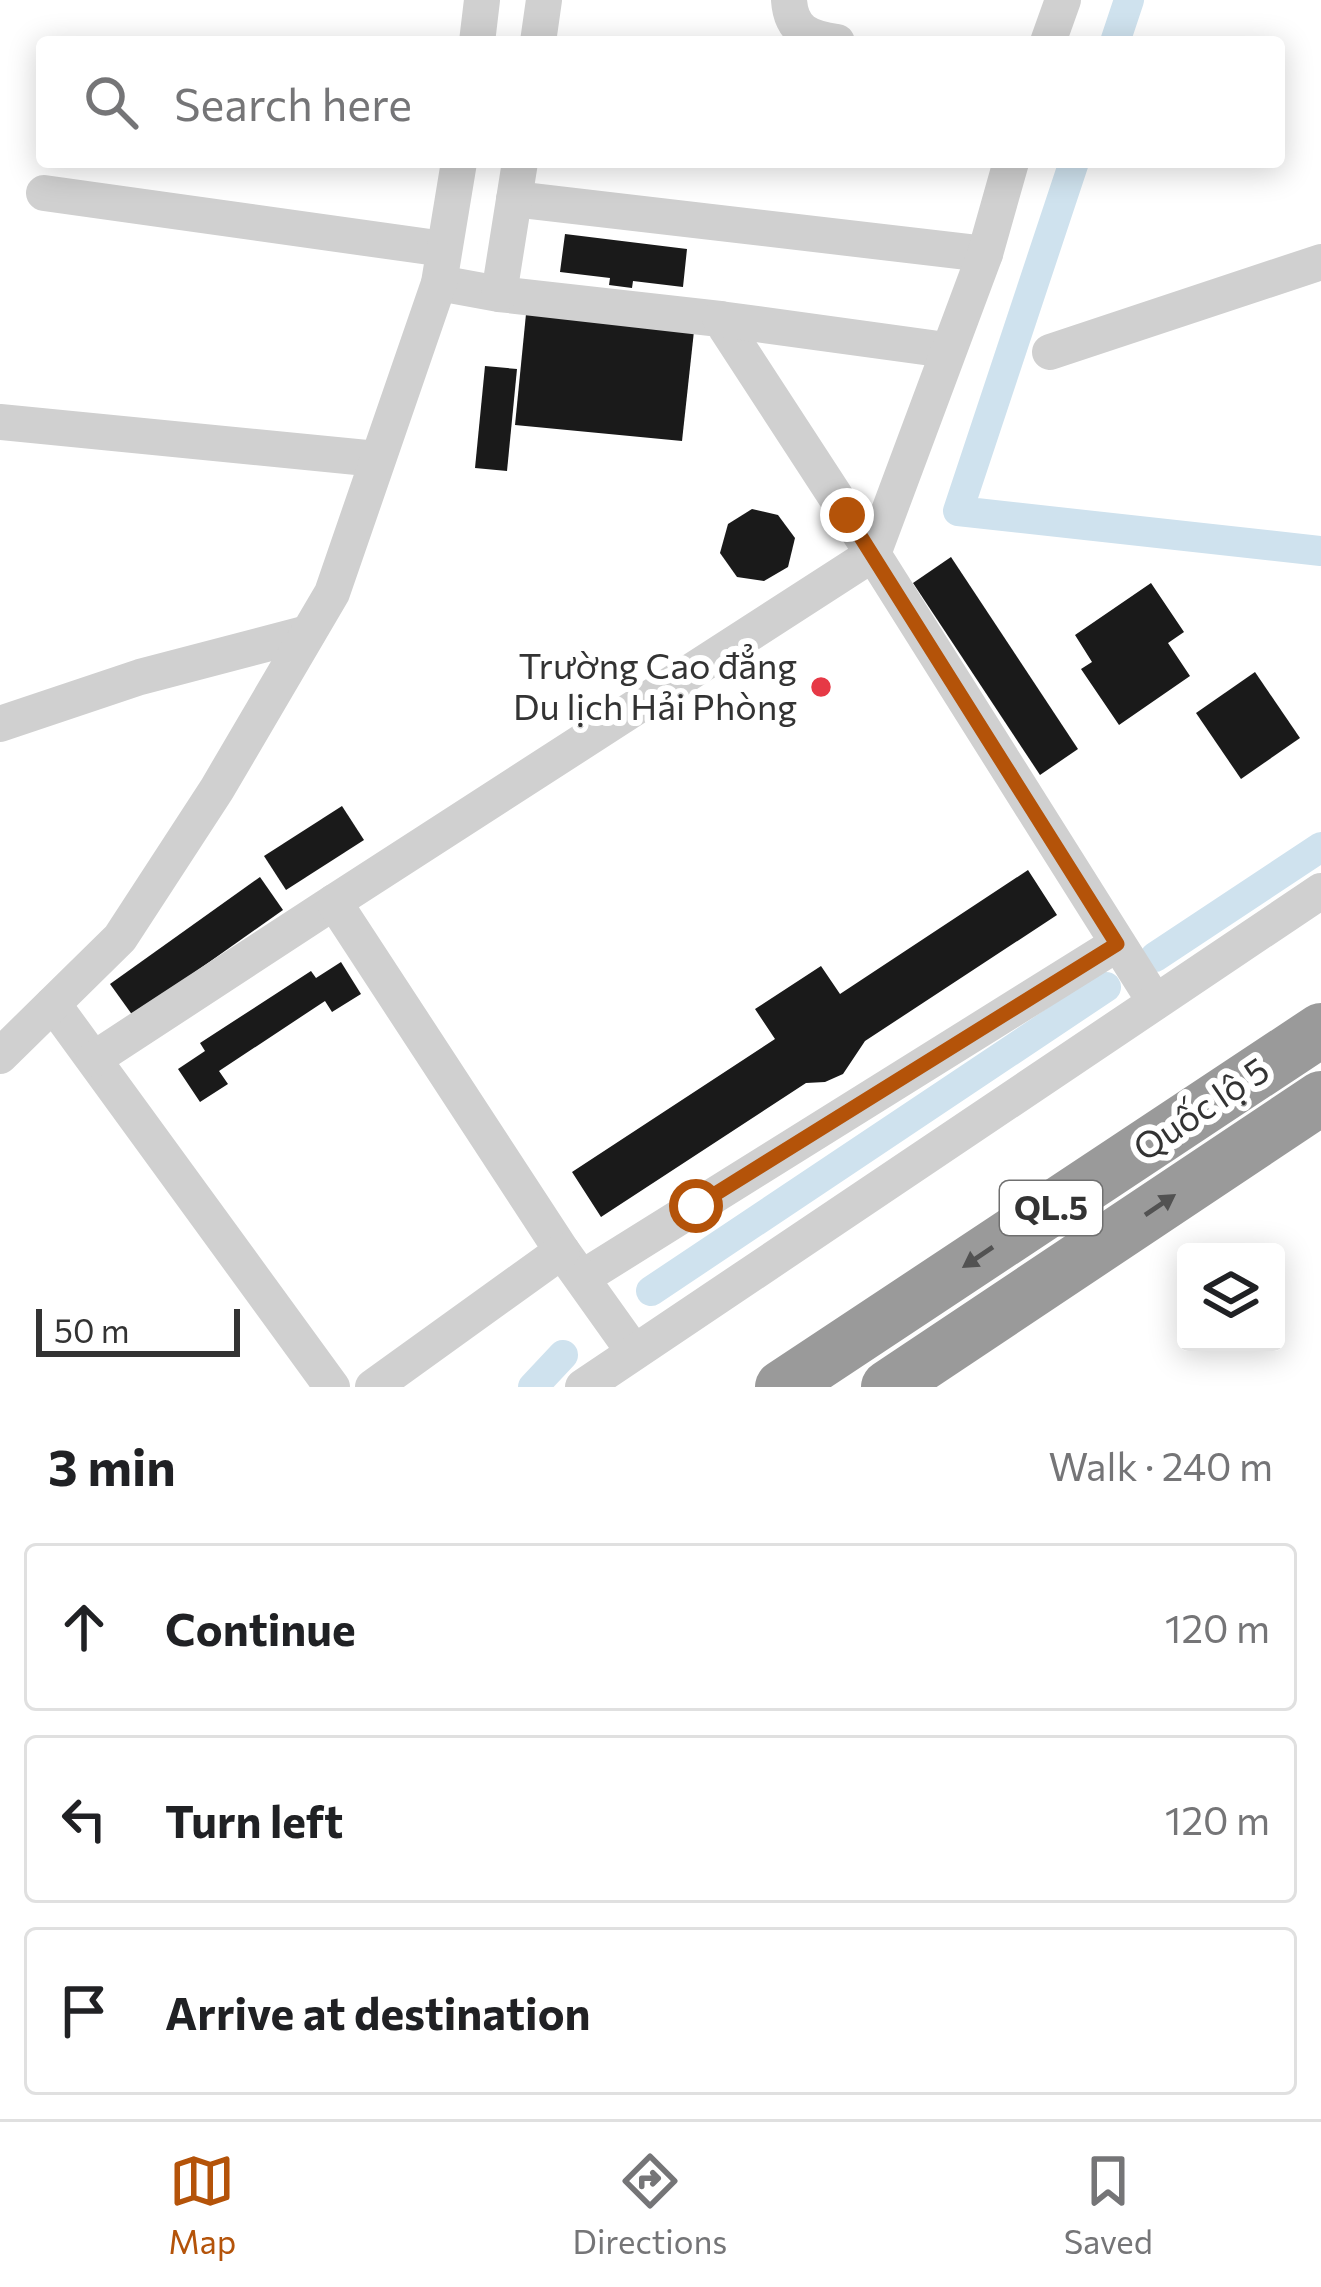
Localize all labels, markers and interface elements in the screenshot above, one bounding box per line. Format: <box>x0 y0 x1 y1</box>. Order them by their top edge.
search box <box>36 36 1285 168</box>
icon: search <box>78 69 144 135</box>
text: Search here <box>174 75 412 130</box>
route end <box>820 488 874 542</box>
place label: Trường Cao đẳng Du lịch Hải Phòng <box>513 642 797 727</box>
marker: Trường Cao đẳng Du lịch Hải Phòng <box>808 674 834 700</box>
street label: Quốc lộ 5 <box>1124 1046 1276 1169</box>
route start <box>669 1179 723 1233</box>
road number: QL.5 <box>1000 1181 1102 1235</box>
one-way arrow <box>1143 1195 1176 1217</box>
map controls <box>1177 1243 1285 1351</box>
button: layers <box>1177 1243 1285 1351</box>
one-way arrow <box>962 1245 995 1267</box>
scale bar <box>36 1303 240 1356</box>
text: 50 m <box>54 1309 130 1350</box>
text: 3 min <box>48 1434 176 1497</box>
text: Walk · 240 m <box>1048 1441 1273 1489</box>
icon: ahead <box>51 1594 117 1660</box>
text: Continue <box>165 1600 356 1655</box>
text: 120 m <box>1165 1603 1270 1651</box>
icon: left <box>51 1786 117 1852</box>
text: Turn left <box>165 1792 343 1847</box>
text: 120 m <box>1165 1795 1270 1843</box>
icon: arrive <box>51 1978 117 2044</box>
text: Arrive at destination <box>165 1984 591 2039</box>
tab: Map <box>168 2148 236 2261</box>
tab: Directions <box>573 2148 727 2261</box>
tab: Saved <box>1064 2148 1153 2261</box>

